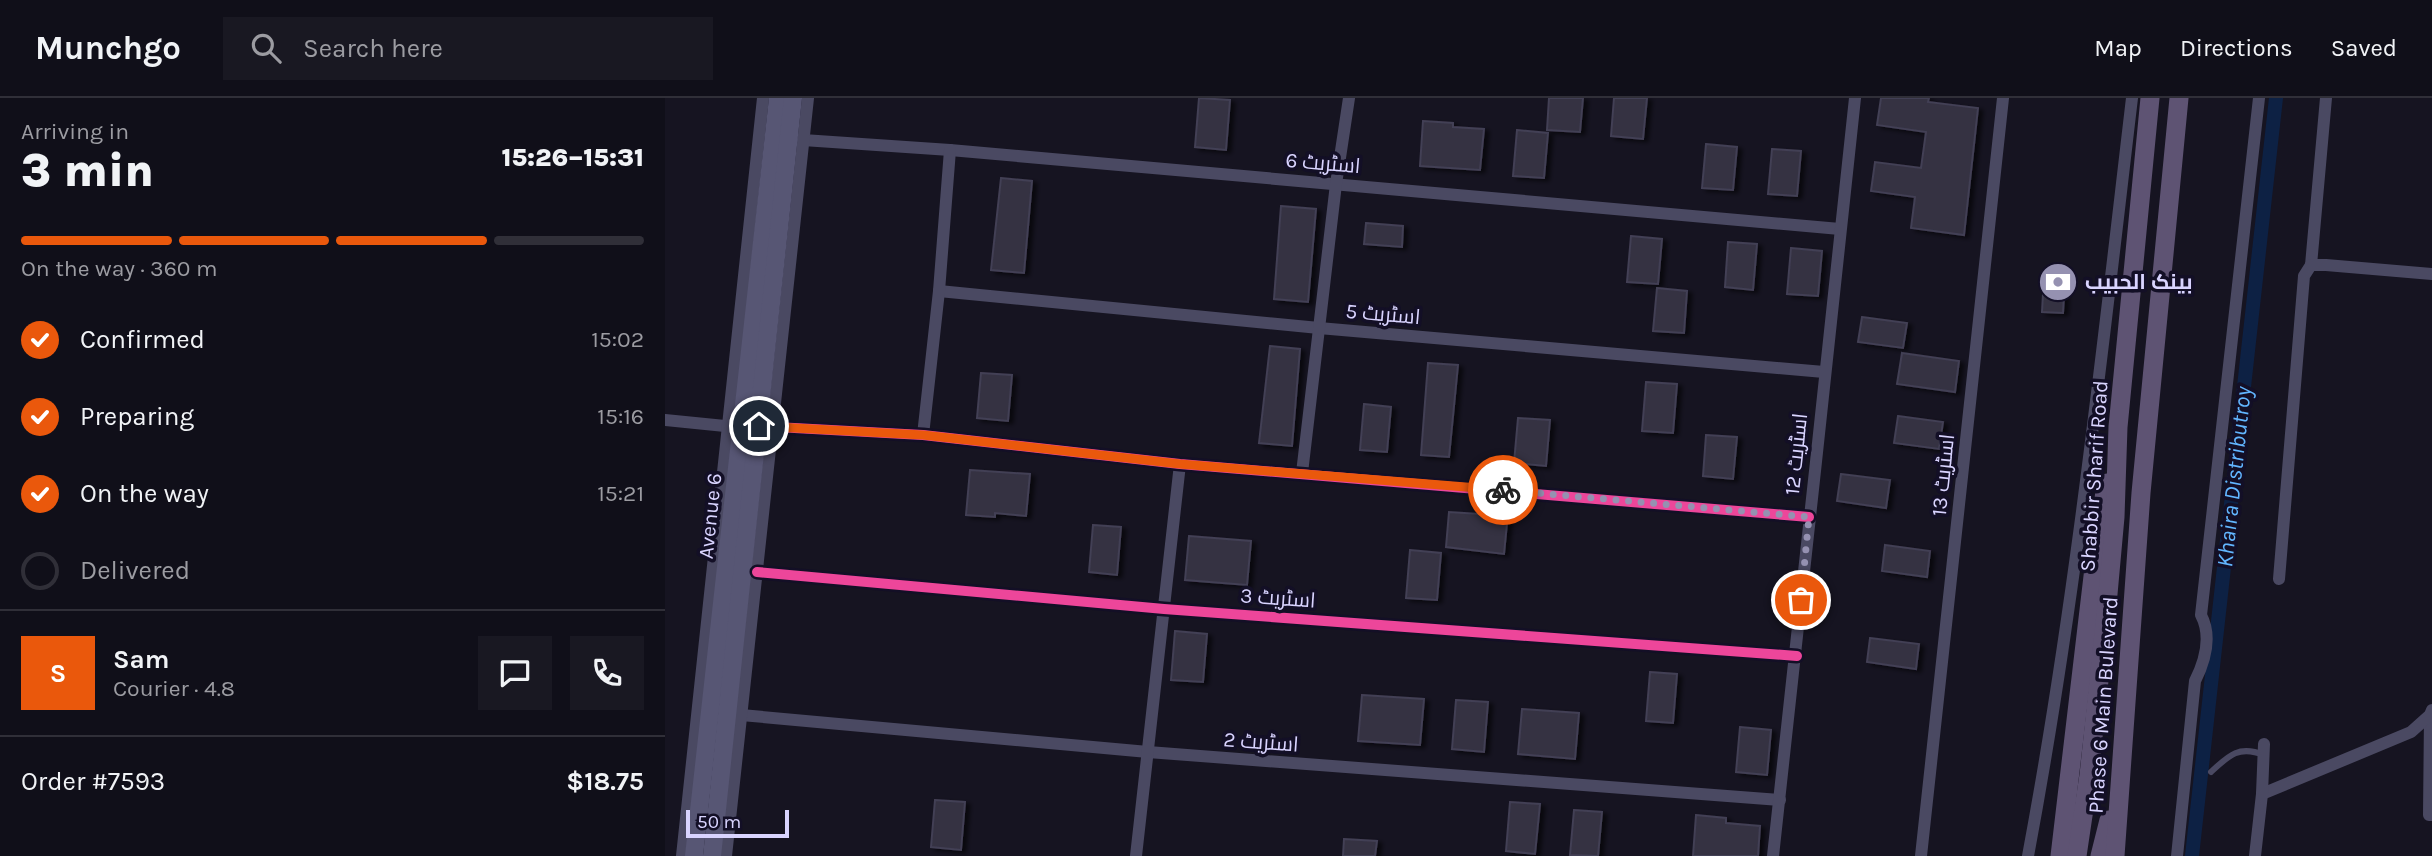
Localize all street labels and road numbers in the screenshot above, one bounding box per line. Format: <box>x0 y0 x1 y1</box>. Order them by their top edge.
street label: اسٹریٹ 6 <box>1284 148 1362 178</box>
street label: اسٹریٹ 5 <box>1345 299 1421 329</box>
street label: Shabbir Sharif Road <box>2075 379 2113 573</box>
street label: اسٹریٹ 12 <box>1780 412 1812 496</box>
street label: اسٹریٹ 13 <box>1927 433 1959 517</box>
street label: Avenue 6 <box>694 472 726 560</box>
street label: اسٹریٹ 3 <box>1239 583 1317 613</box>
street label: Phase 6 Main Bulevard <box>2083 596 2123 814</box>
street label: اسٹریٹ 2 <box>1223 727 1299 757</box>

